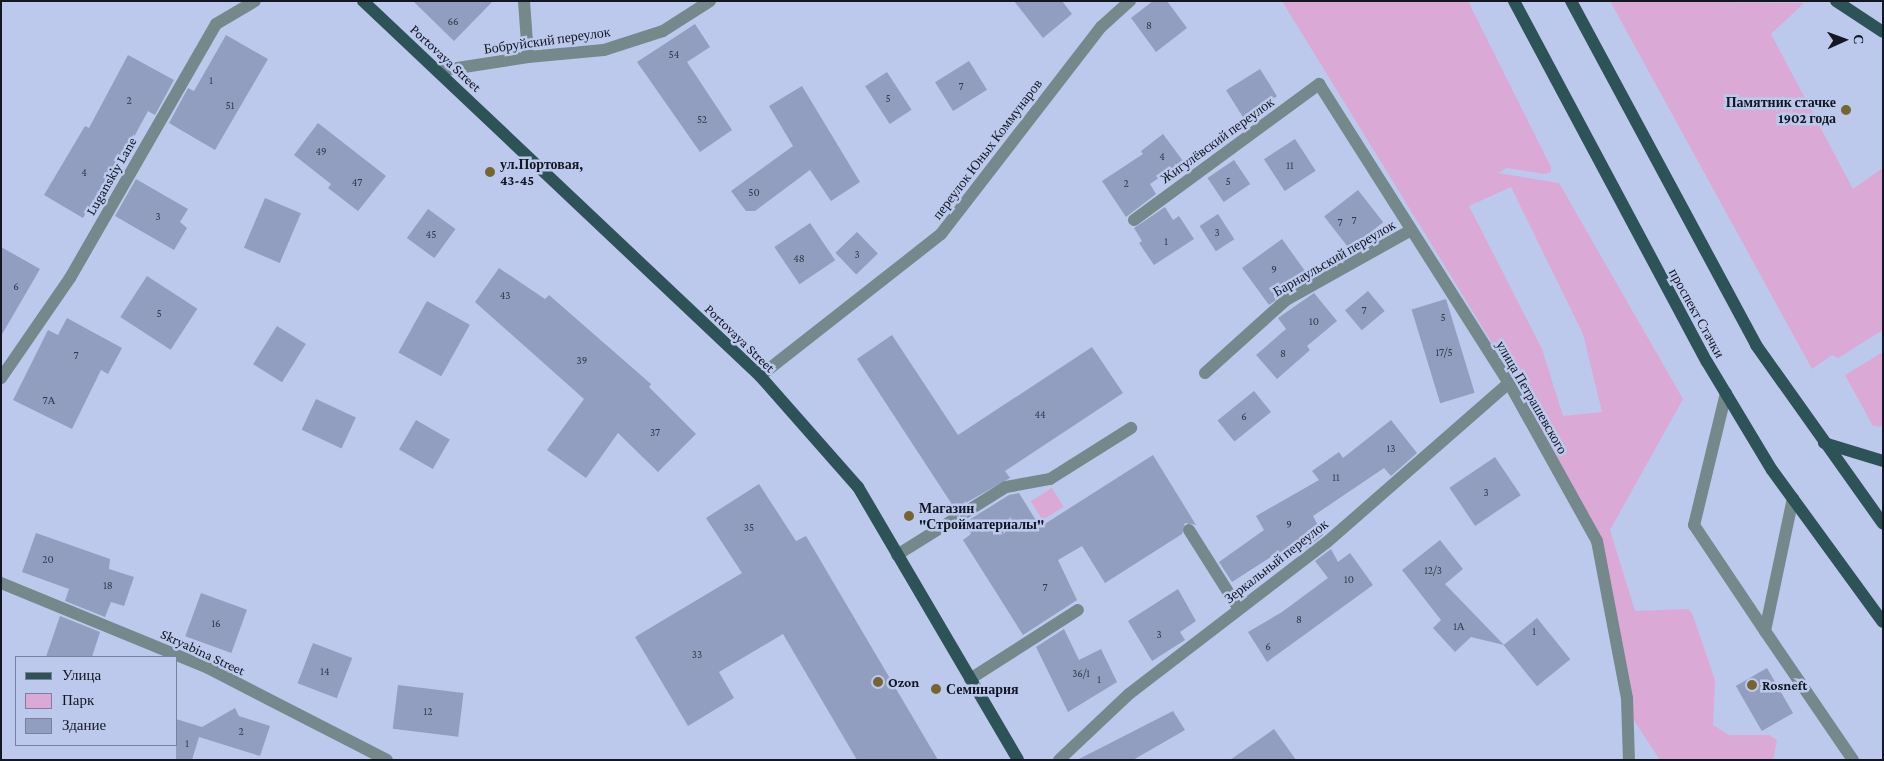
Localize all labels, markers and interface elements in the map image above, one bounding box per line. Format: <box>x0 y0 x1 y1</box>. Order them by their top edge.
house number: 66 <box>447 14 459 28</box>
north arrow <box>1819 15 1869 65</box>
house number: 8 <box>1146 18 1152 32</box>
street label: Portovaya Street <box>407 21 485 95</box>
street label: Бобруйский переулок <box>483 23 611 57</box>
text: С <box>1851 34 1867 45</box>
house number: 54 <box>669 47 679 61</box>
house number: 1 <box>209 73 213 87</box>
street label: переулок Юных Коммунаров <box>929 75 1045 223</box>
house number: 7 <box>958 79 964 93</box>
house number: 5 <box>885 91 891 105</box>
house number: 2 <box>126 93 132 107</box>
street label: Жигулёвский переулок <box>1157 93 1277 187</box>
place label: Памятник стачке 1902 года <box>1726 94 1836 126</box>
house number: 51 <box>226 98 234 112</box>
marker: Памятник стачке 1902 года <box>1840 104 1852 116</box>
house number: 52 <box>697 112 707 126</box>
street label: Luganskiy Lane <box>82 134 140 218</box>
house number: 49 <box>315 144 327 158</box>
house number: 4 <box>1159 149 1165 163</box>
place label: ул.Портовая, 43-45 <box>500 156 583 188</box>
house number: 11 <box>1286 158 1294 172</box>
house number: 4 <box>81 165 87 179</box>
marker: ул.Портовая, 43-45 <box>484 166 496 178</box>
house number: 5 <box>1225 174 1231 188</box>
house number: 47 <box>352 175 362 189</box>
house number: 2 <box>1123 176 1129 190</box>
house number: 50 <box>748 185 760 199</box>
house number: 3 <box>155 209 161 223</box>
house number: 7 <box>1351 213 1357 227</box>
house number: 7 <box>1337 215 1343 229</box>
street label: Барнаульский переулок <box>1270 216 1398 300</box>
house number: 3 <box>1214 225 1220 239</box>
house number: 45 <box>426 227 436 241</box>
house number: 1 <box>1164 234 1168 248</box>
house number: 3 <box>854 247 860 261</box>
house number: 48 <box>793 251 805 265</box>
house number: 9 <box>1271 262 1277 276</box>
street label: проспект Стачки <box>1666 265 1728 361</box>
house number: 6 <box>13 279 19 293</box>
house number: 43 <box>500 288 510 302</box>
street label: Portovaya Street <box>701 300 779 376</box>
house number: 7 <box>1361 303 1367 317</box>
house number: 5 <box>156 306 162 320</box>
house number: 5 <box>1440 310 1446 324</box>
house number: 10 <box>1309 314 1319 328</box>
street label: улица Петрашевского <box>1493 337 1571 457</box>
house number: 17/5 <box>1435 345 1453 359</box>
house number: 8 <box>1280 346 1286 360</box>
house number: 7 <box>73 348 79 362</box>
house number: 39 <box>577 353 587 367</box>
house number: 7А <box>42 393 56 407</box>
house number: 44 <box>1034 407 1046 421</box>
house number: 6 <box>1241 409 1247 423</box>
house number: 37 <box>650 425 660 439</box>
house number: 13 <box>1387 441 1395 455</box>
house number: 11 <box>1332 470 1340 484</box>
house number: 3 <box>1483 485 1489 499</box>
place label: Магазин "Стройматериалы" <box>919 500 1044 532</box>
marker: Магазин "Стройматериалы" <box>903 510 915 522</box>
street label: Зеркальный переулок <box>1221 515 1331 607</box>
house number: 9 <box>1286 517 1292 531</box>
house number: 35 <box>744 520 754 534</box>
house number: 20 <box>42 552 54 566</box>
house number: 12/3 <box>1424 563 1442 577</box>
house number: 10 <box>1344 572 1354 586</box>
house number: 18 <box>103 578 113 592</box>
house number: 7 <box>1042 580 1048 594</box>
house number: 8 <box>1296 612 1302 626</box>
house number: 16 <box>211 616 221 630</box>
house number: 1А <box>1453 619 1465 633</box>
house number: 1 <box>1532 624 1536 638</box>
street label: Skryabina Street <box>158 625 248 679</box>
house number: 3 <box>1156 627 1162 641</box>
house number: 6 <box>1265 639 1271 653</box>
house number: 33 <box>692 647 702 661</box>
legend <box>15 656 178 746</box>
house number: 14 <box>320 664 330 678</box>
house number: 36/1 <box>1072 666 1090 680</box>
text: Улица <box>62 667 101 683</box>
house number: 1 <box>1097 672 1101 686</box>
place label: Ozon <box>888 674 919 690</box>
marker: Ozon <box>872 676 884 688</box>
place label: Rosneft <box>1762 677 1807 693</box>
marker: Rosneft <box>1746 679 1758 691</box>
place label: Семинария <box>946 681 1019 697</box>
marker: Семинария <box>930 683 942 695</box>
text: Парк <box>62 692 94 708</box>
house number: 12 <box>424 704 432 718</box>
text: Здание <box>62 717 106 733</box>
house number: 2 <box>238 724 244 738</box>
house number: 1 <box>185 736 189 750</box>

